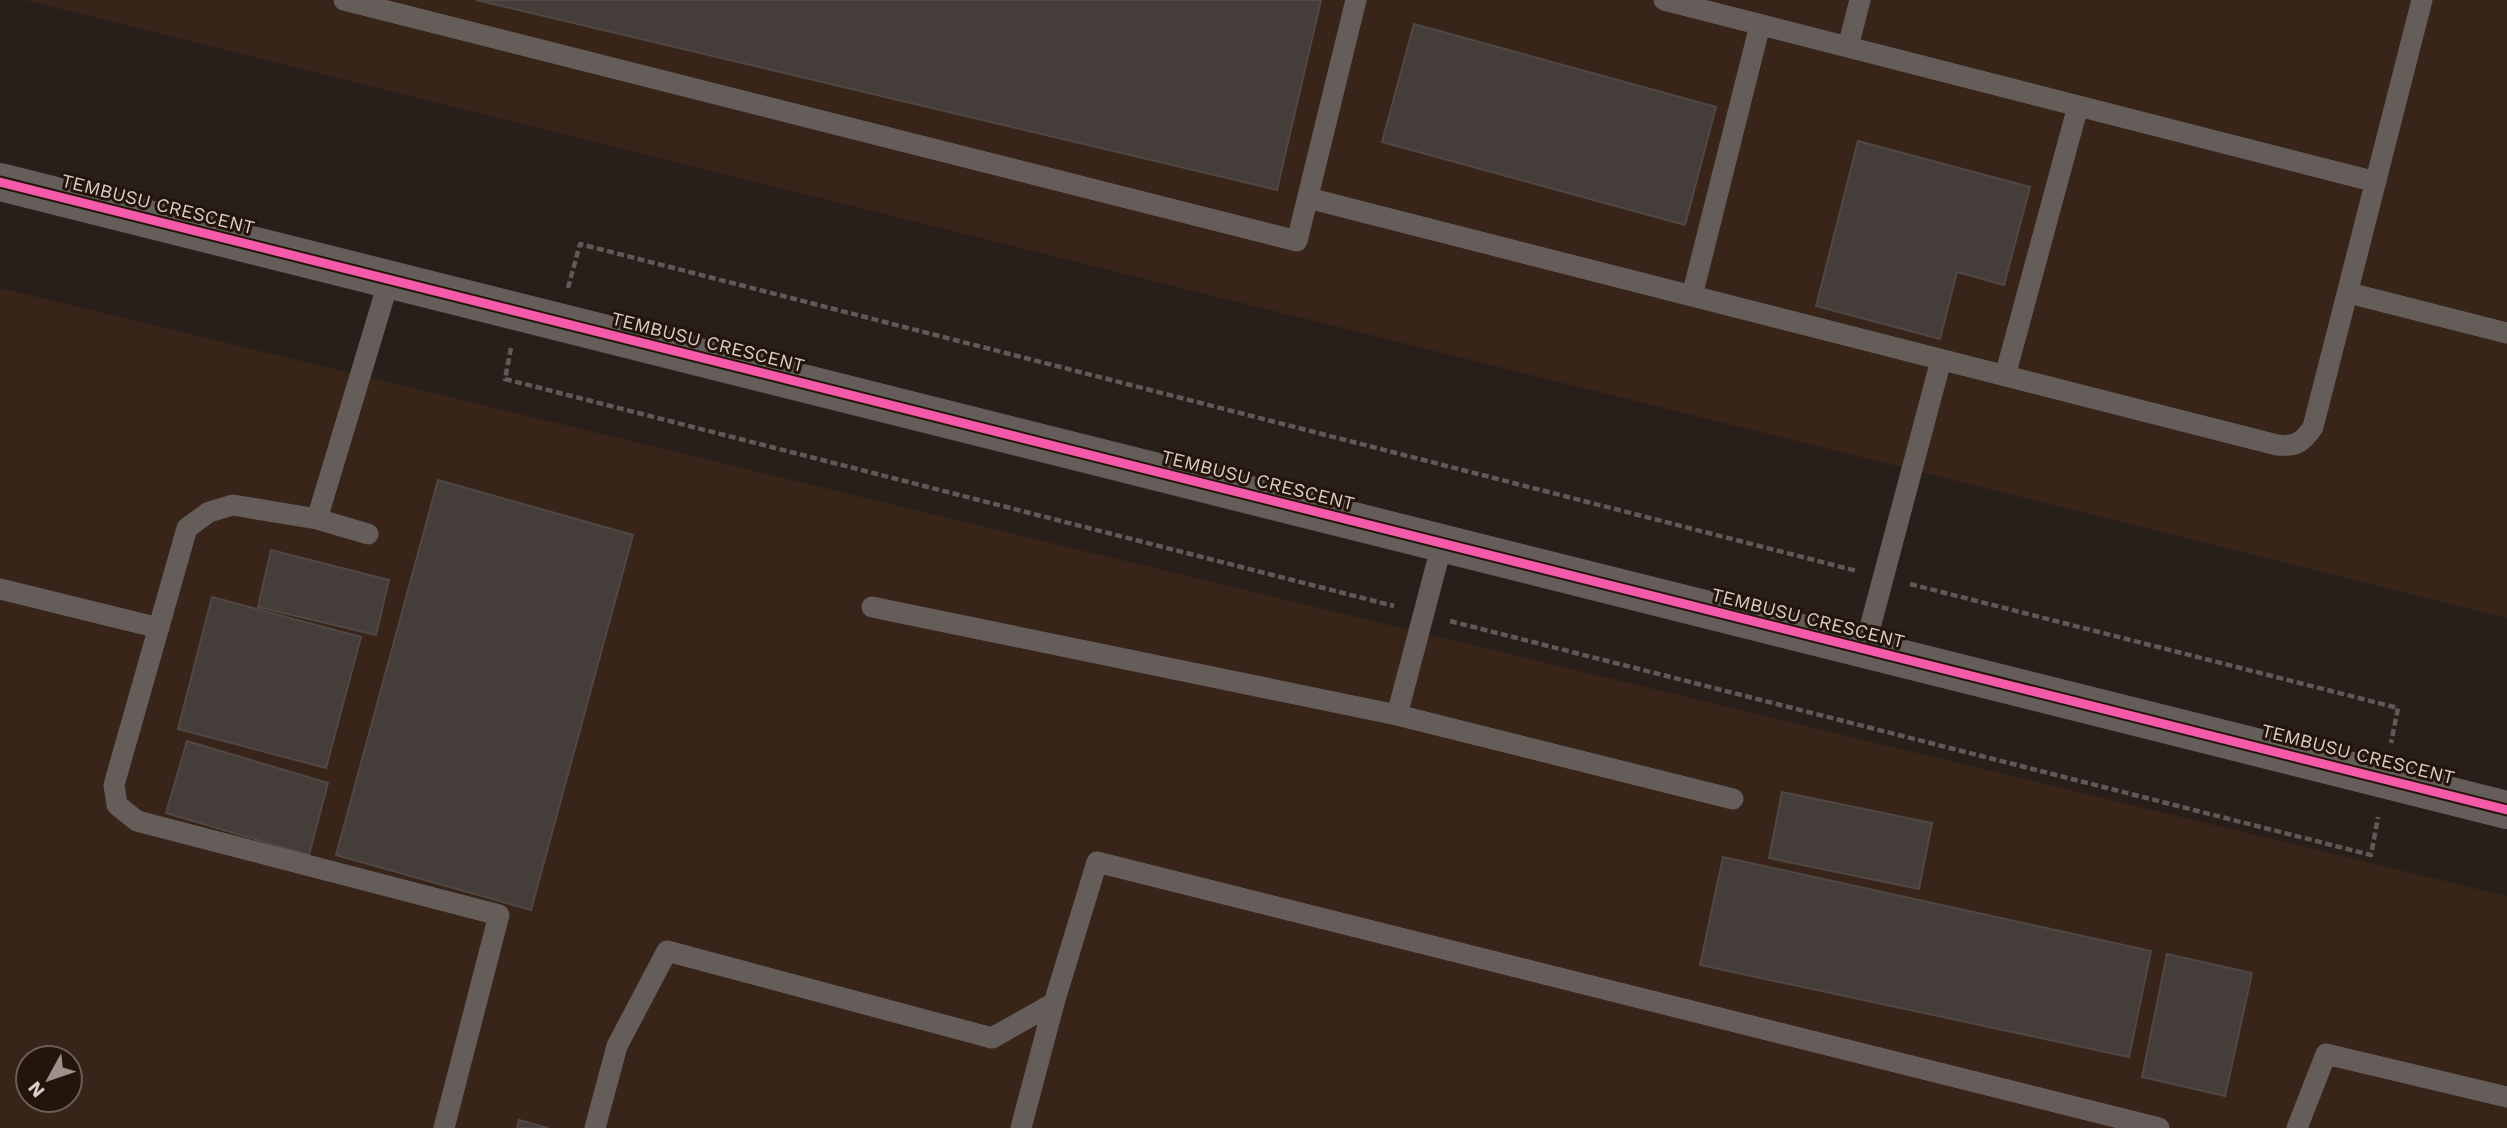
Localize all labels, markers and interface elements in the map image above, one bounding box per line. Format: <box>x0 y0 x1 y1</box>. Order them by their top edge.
street label: TEMBUSU CRESCENT <box>59 169 257 239</box>
street label: TEMBUSU CRESCENT <box>609 307 807 377</box>
street label: TEMBUSU CRESCENT <box>1159 445 1357 515</box>
street label: TEMBUSU CRESCENT <box>1709 583 1907 653</box>
street label: TEMBUSU CRESCENT <box>2259 719 2457 789</box>
north arrow <box>14 1044 84 1114</box>
text: N <box>23 1077 50 1102</box>

